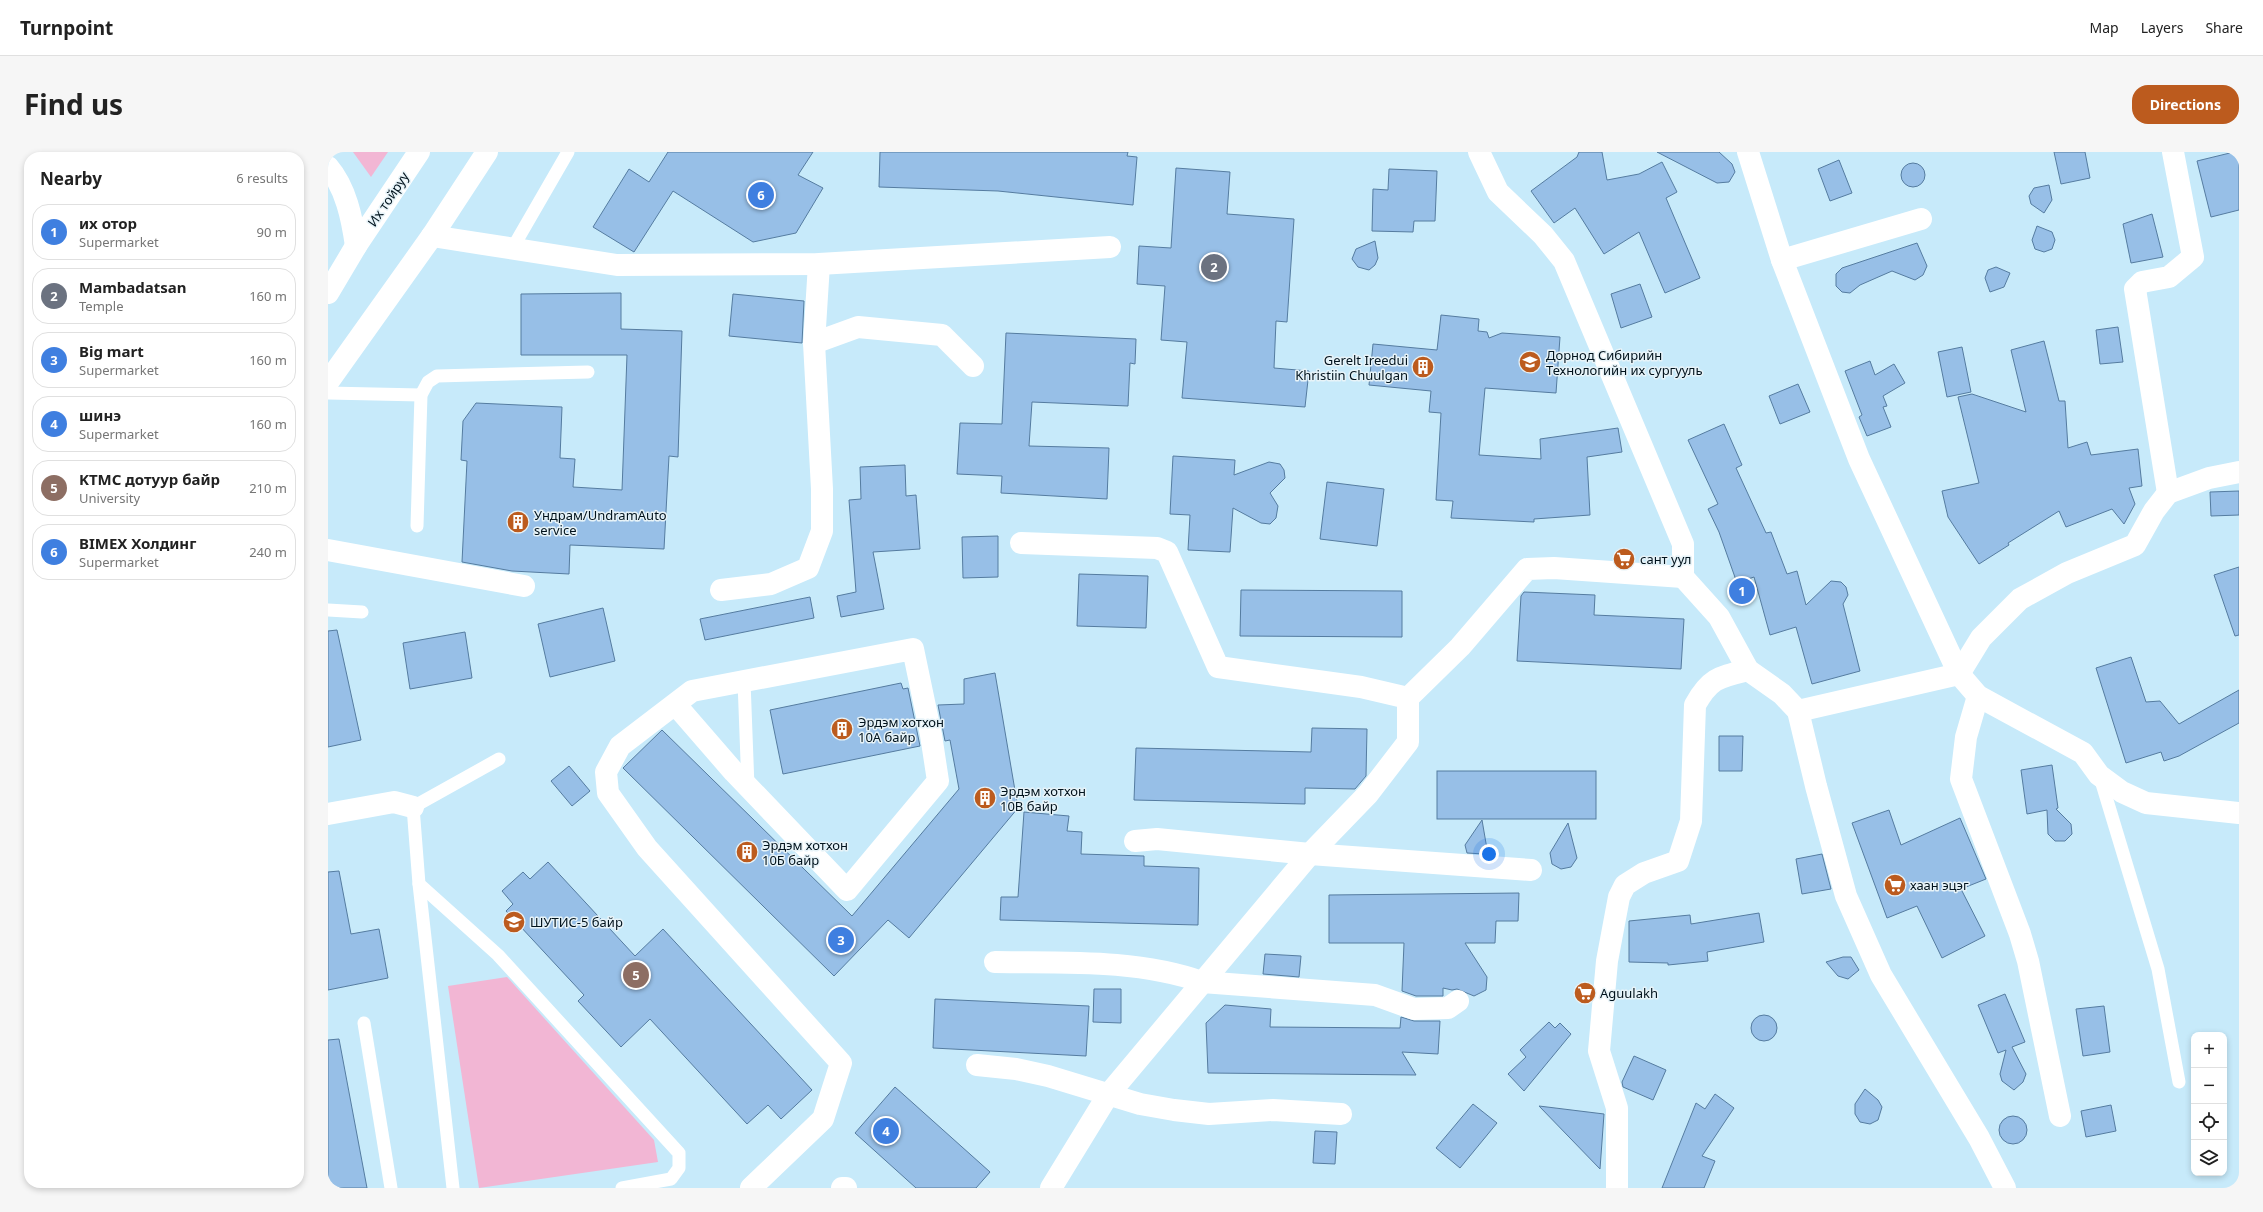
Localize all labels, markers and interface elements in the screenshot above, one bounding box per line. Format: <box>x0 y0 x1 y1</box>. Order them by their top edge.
text: Turnpoint <box>20 15 113 41</box>
text: Map <box>2090 18 2119 37</box>
text: Layers <box>2141 18 2183 37</box>
text: Share <box>2205 18 2243 37</box>
text: Find us <box>24 85 123 123</box>
button: Directions <box>2132 85 2239 124</box>
text: Nearby <box>40 167 102 190</box>
street label: Их тойруу <box>363 168 413 230</box>
text: 6 results <box>236 169 288 187</box>
pin: 6 <box>748 180 774 210</box>
text: их отор <box>79 213 137 233</box>
text: 1 <box>50 223 58 241</box>
text: 90 m <box>257 223 287 241</box>
text: Supermarket <box>79 233 159 251</box>
pin: 2 <box>1201 252 1227 282</box>
text: Mambadatsan <box>79 277 186 297</box>
text: 2 <box>50 287 58 305</box>
text: 160 m <box>249 287 287 305</box>
text: Temple <box>79 297 124 315</box>
text: Big mart <box>79 341 144 361</box>
place label: Дорнод Сибирийн Технологийн их сургууль <box>1546 346 1703 379</box>
school or university icon: Дорнод Сибирийн Технологийн их сургууль <box>1517 349 1543 375</box>
text: 3 <box>50 351 58 369</box>
text: 160 m <box>249 351 287 369</box>
place label: Gerelt Ireedui Khristiin Chuulgan <box>1295 351 1408 384</box>
building icon: Gerelt Ireedui Khristiin Chuulgan <box>1410 354 1436 380</box>
text: Supermarket <box>79 361 159 379</box>
text: шинэ <box>79 405 121 425</box>
text: 4 <box>50 415 58 433</box>
text: 160 m <box>249 415 287 433</box>
text: Supermarket <box>79 425 159 443</box>
text: KTMC дотуур байр <box>79 469 220 489</box>
text: 5 <box>50 479 58 497</box>
text: 210 m <box>249 479 287 497</box>
text: University <box>79 489 140 507</box>
place label: Ундрам/UndramAuto service <box>534 506 667 539</box>
building icon: Ундрам/UndramAuto service <box>505 509 531 535</box>
text: BIMEX Холдинг <box>79 533 196 553</box>
text: 6 <box>50 543 58 561</box>
text: 240 m <box>249 543 287 561</box>
supermarket icon: сант уул <box>1611 546 1637 572</box>
place label: сант уул <box>1640 550 1691 568</box>
text: Supermarket <box>79 553 159 571</box>
pin: 1 <box>1729 576 1755 606</box>
place label: Эрдэм хотхон 10А байр <box>858 713 944 746</box>
building icon: Эрдэм хотхон 10А байр <box>829 716 855 742</box>
place label: Эрдэм хотхон 10В байр <box>1000 782 1086 815</box>
building icon: Эрдэм хотхон 10В байр <box>972 785 998 811</box>
place label: Эрдэм хотхон 10Б байр <box>762 836 848 869</box>
building icon: Эрдэм хотхон 10Б байр <box>734 839 760 865</box>
your location <box>1479 844 1499 864</box>
supermarket icon: хаан эцэг <box>1882 872 1908 898</box>
place label: хаан эцэг <box>1910 876 1969 894</box>
school or university icon: ШУТИС-5 байр <box>501 909 527 935</box>
place label: ШУТИС-5 байр <box>530 913 623 931</box>
pin: 3 <box>828 925 854 955</box>
pin: 5 <box>623 960 649 990</box>
supermarket icon: Aguulakh <box>1572 980 1598 1006</box>
place label: Aguulakh <box>1600 984 1658 1002</box>
map controls <box>2191 1032 2227 1176</box>
button: + <box>2191 1032 2227 1068</box>
button: − <box>2191 1068 2227 1104</box>
button: locate <box>2191 1104 2227 1140</box>
pin: 4 <box>873 1116 899 1146</box>
button: layers <box>2191 1140 2227 1176</box>

